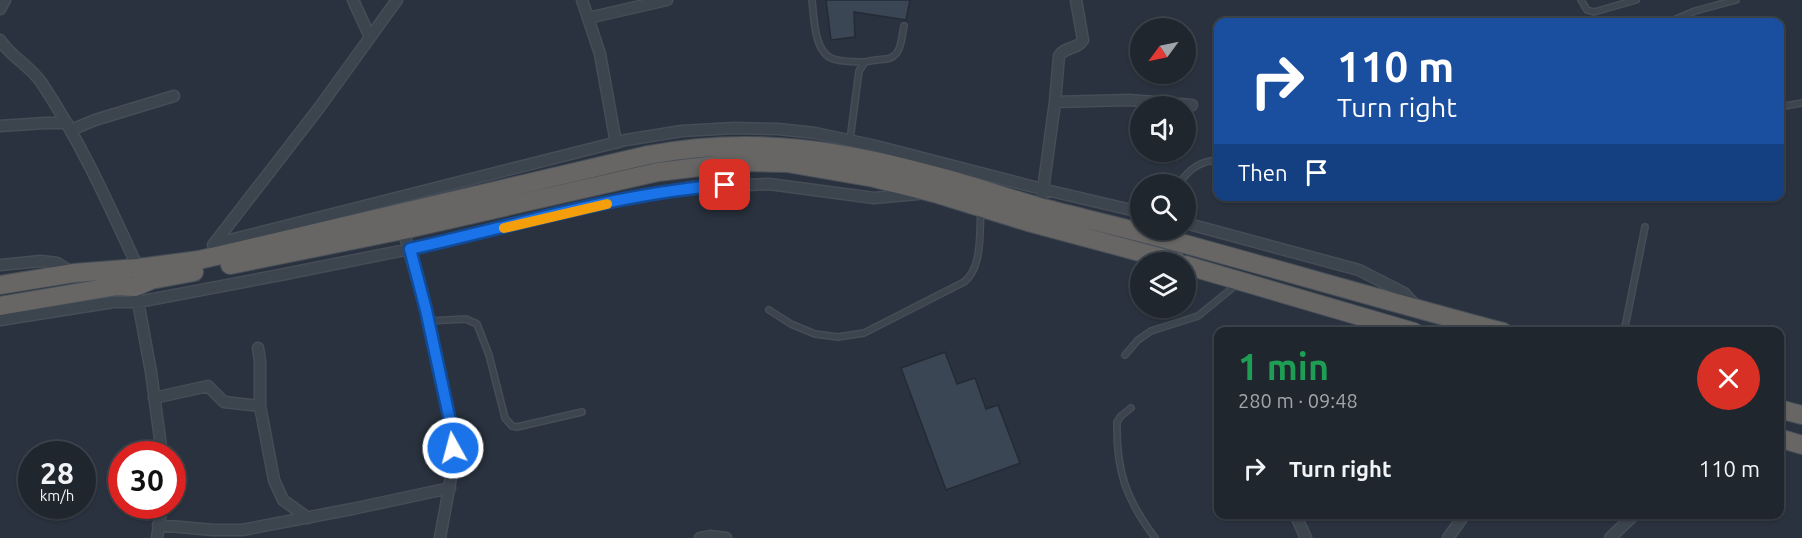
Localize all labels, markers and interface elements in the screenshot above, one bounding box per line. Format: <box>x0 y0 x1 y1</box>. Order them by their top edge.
north arrow <box>1130 18 1196 84</box>
map controls <box>1130 18 1196 318</box>
icon: right <box>1238 42 1316 120</box>
text: 110 m <box>1337 43 1454 90</box>
text: Turn right <box>1337 92 1457 122</box>
button: sound <box>1130 96 1196 162</box>
icon: arrive <box>1300 156 1333 189</box>
pin <box>699 159 750 210</box>
text: Then <box>1238 160 1288 185</box>
icon: arrive <box>708 168 741 201</box>
button: search <box>1130 174 1196 240</box>
button: layers <box>1130 252 1196 318</box>
text: 1 min <box>1238 346 1329 387</box>
button: close <box>1697 347 1760 410</box>
text: 280 m · 09:48 <box>1238 389 1358 412</box>
position arrow <box>421 416 485 480</box>
speed limit sign: 30 <box>108 441 186 519</box>
icon: right <box>1238 452 1271 485</box>
text: 28 <box>40 456 74 490</box>
text: Turn right <box>1289 456 1391 481</box>
text: 110 m <box>1699 456 1760 481</box>
text: km/h <box>40 487 74 504</box>

